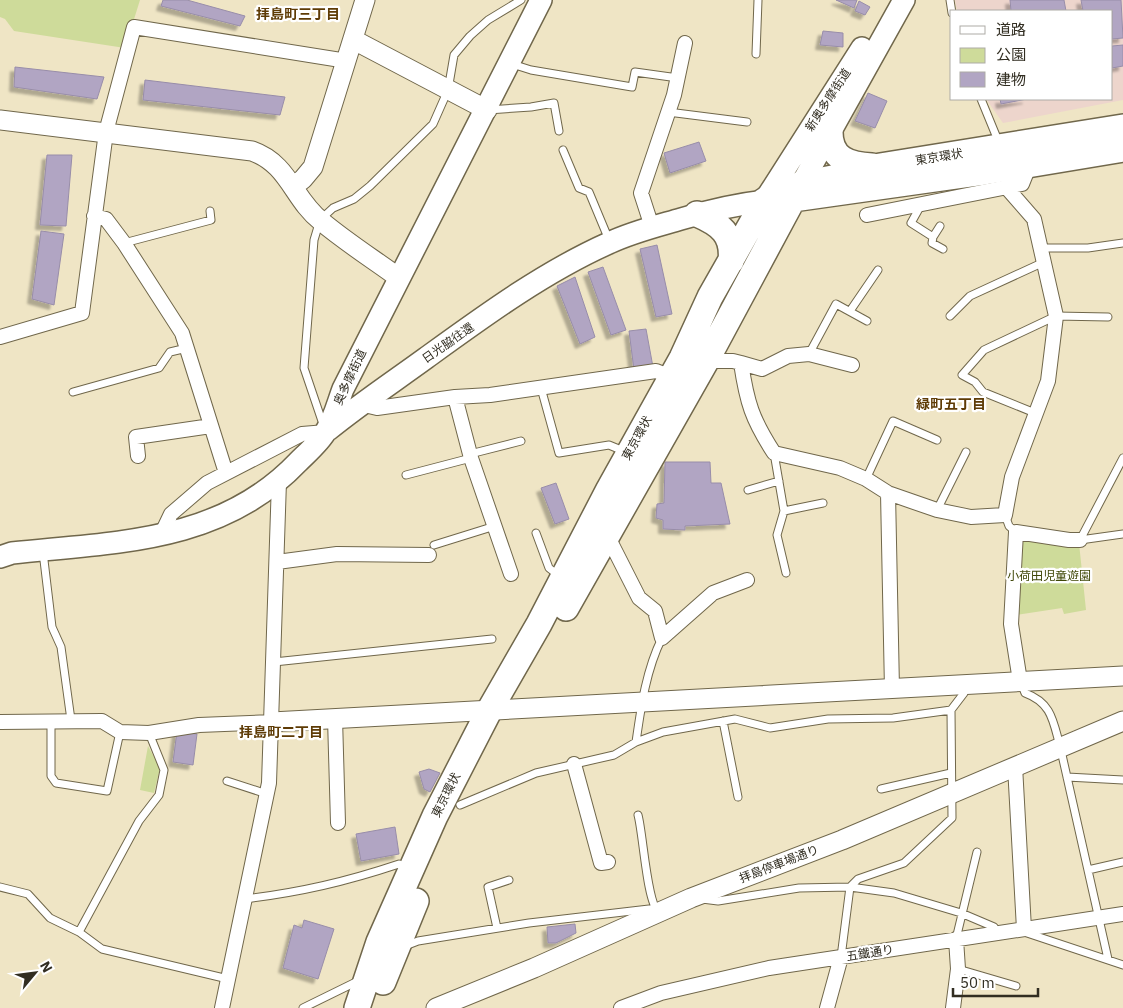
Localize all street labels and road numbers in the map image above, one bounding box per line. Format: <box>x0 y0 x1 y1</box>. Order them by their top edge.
street label: 新奥多摩街道 <box>802 65 853 134</box>
street label: 東京環状 <box>914 145 964 168</box>
street label: 日光脇往還 <box>419 319 477 366</box>
street label: 奥多摩街道 <box>330 346 369 407</box>
street label: 東京環状 <box>618 413 655 462</box>
street label: 東京環状 <box>428 770 463 820</box>
street label: 拝島停車場通り <box>737 841 821 886</box>
street label: 五鐵通り <box>845 941 895 964</box>

